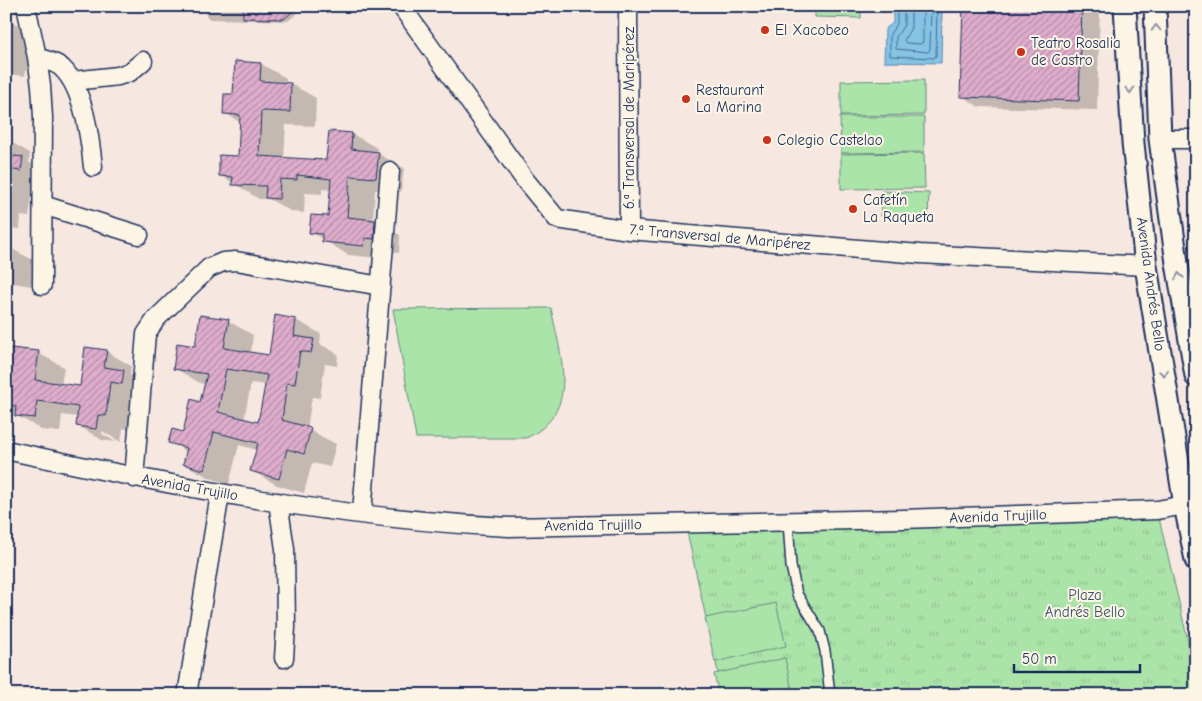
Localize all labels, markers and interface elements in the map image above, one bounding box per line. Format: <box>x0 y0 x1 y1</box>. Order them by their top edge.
place label: El Xacobeo <box>775 21 849 39</box>
marker: El Xacobeo <box>759 24 771 36</box>
one-way arrow <box>1150 24 1161 32</box>
street label: 6.ª Transversal de Maripérez <box>620 26 638 209</box>
place label: Teatro Rosalia de Castro <box>1031 34 1121 69</box>
marker: Teatro Rosalia de Castro <box>1015 46 1027 58</box>
place label: Restaurant La Marina <box>696 81 764 116</box>
one-way arrow <box>1124 86 1135 94</box>
marker: Restaurant La Marina <box>680 93 692 105</box>
place label: Colegio Castelao <box>777 131 883 149</box>
marker: Colegio Castelao <box>761 134 773 146</box>
place label: Cafetín La Raqueta <box>863 191 934 226</box>
marker: Cafetín La Raqueta <box>847 203 859 215</box>
street label: Avenida Andrés Bello <box>1133 216 1169 352</box>
street label: 7.ª Transversal de Maripérez <box>629 220 812 254</box>
one-way arrow <box>1175 272 1185 281</box>
one-way arrow <box>1158 368 1168 377</box>
street label: Avenida Trujillo <box>140 470 240 504</box>
street label: Avenida Trujillo <box>949 505 1047 527</box>
street label: Avenida Trujillo <box>544 515 642 535</box>
park label: Plaza Andrés Bello <box>1045 586 1125 621</box>
scale bar <box>1014 641 1141 673</box>
text: 50 m <box>1022 650 1057 668</box>

